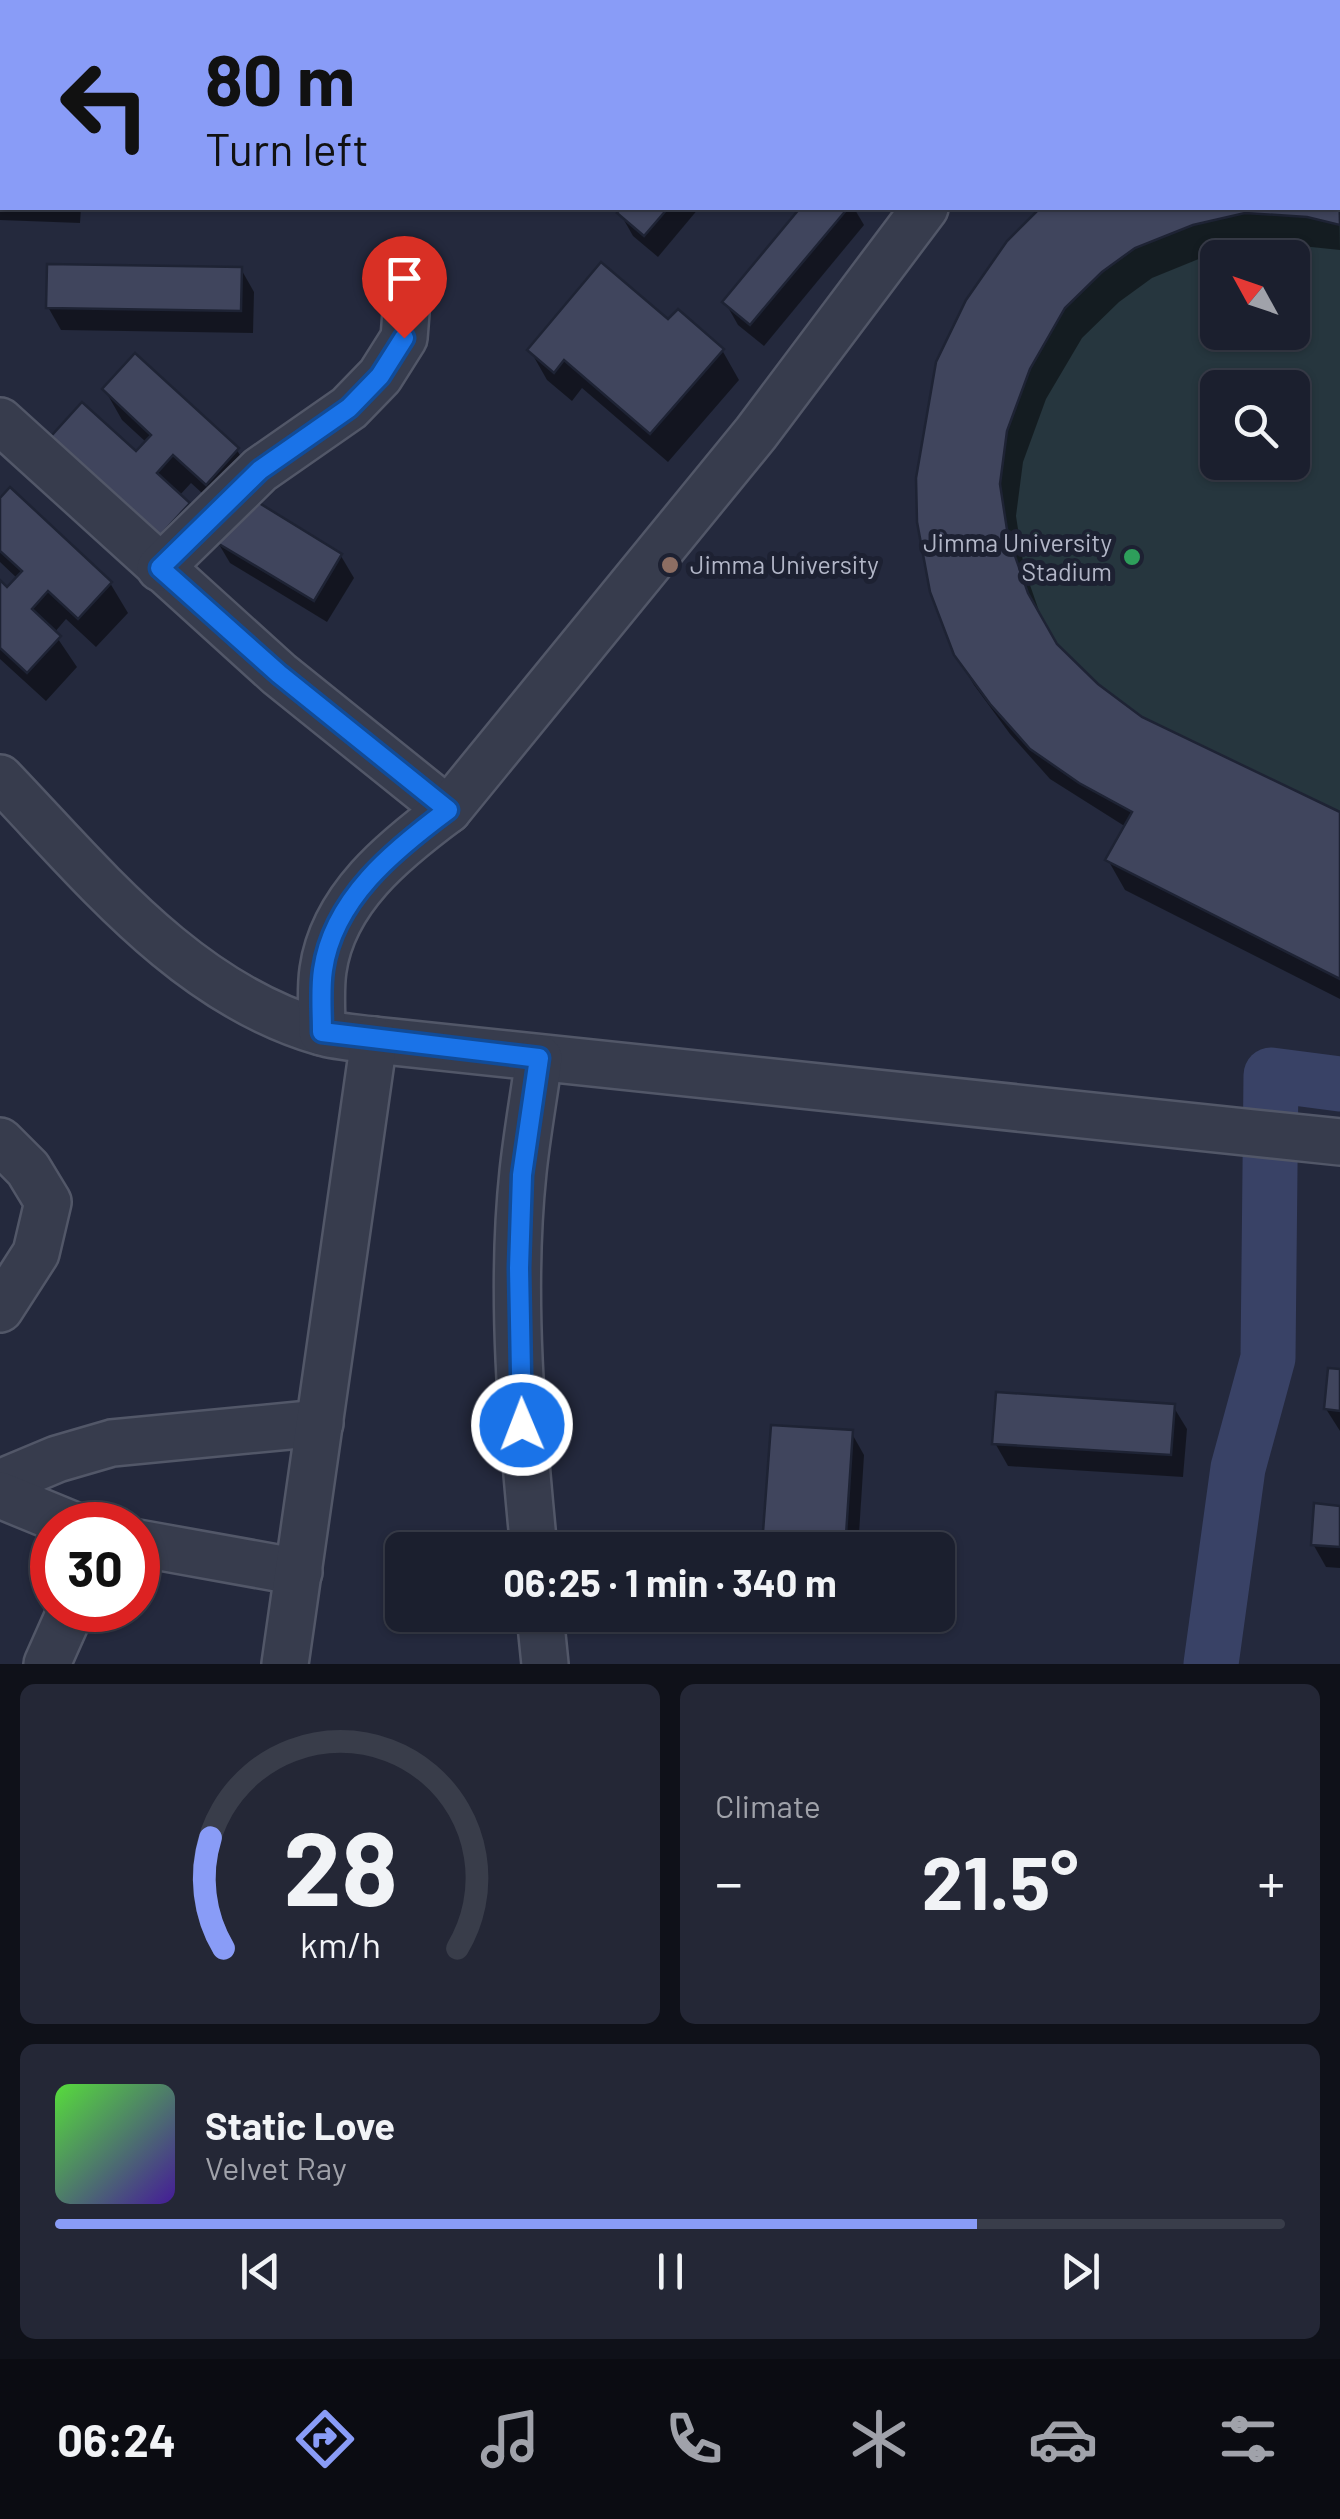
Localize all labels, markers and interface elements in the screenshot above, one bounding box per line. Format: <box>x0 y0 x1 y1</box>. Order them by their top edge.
text: 80 m <box>205 36 355 120</box>
icon: left <box>40 40 170 170</box>
text: Turn left <box>205 121 369 175</box>
pin <box>362 236 447 339</box>
north arrow <box>1200 240 1310 350</box>
map controls <box>1200 240 1310 480</box>
icon: arrive <box>377 251 432 306</box>
button: search <box>1200 370 1310 480</box>
place label: Jimma University Stadium <box>923 527 1112 586</box>
marker: Jimma University Stadium <box>1121 546 1143 568</box>
place label: Jimma University <box>690 549 879 579</box>
marker: Jimma University <box>659 554 681 576</box>
position arrow <box>470 1373 574 1477</box>
speed limit sign: 30 <box>30 1502 160 1632</box>
text: 06:25 · 1 min · 340 m <box>503 1559 837 1605</box>
text: Climate <box>715 1786 821 1824</box>
text: 28 <box>283 1802 397 1927</box>
text: 21.5° <box>922 1835 1078 1925</box>
text: − <box>715 1848 743 1914</box>
text: + <box>1257 1848 1285 1914</box>
text: km/h <box>300 1922 380 1965</box>
text: Static Love <box>205 2102 395 2148</box>
text: Velvet Ray <box>205 2148 347 2186</box>
icon: previous <box>233 2244 288 2299</box>
icon: pause <box>643 2244 698 2299</box>
icon: next <box>1053 2244 1108 2299</box>
icon: directions <box>290 2404 360 2474</box>
icon: music <box>475 2404 545 2474</box>
icon: phone <box>659 2404 729 2474</box>
icon: climate <box>844 2404 914 2474</box>
icon: car <box>1028 2404 1098 2474</box>
icon: filters <box>1213 2404 1283 2474</box>
text: 06:24 <box>57 2412 176 2466</box>

